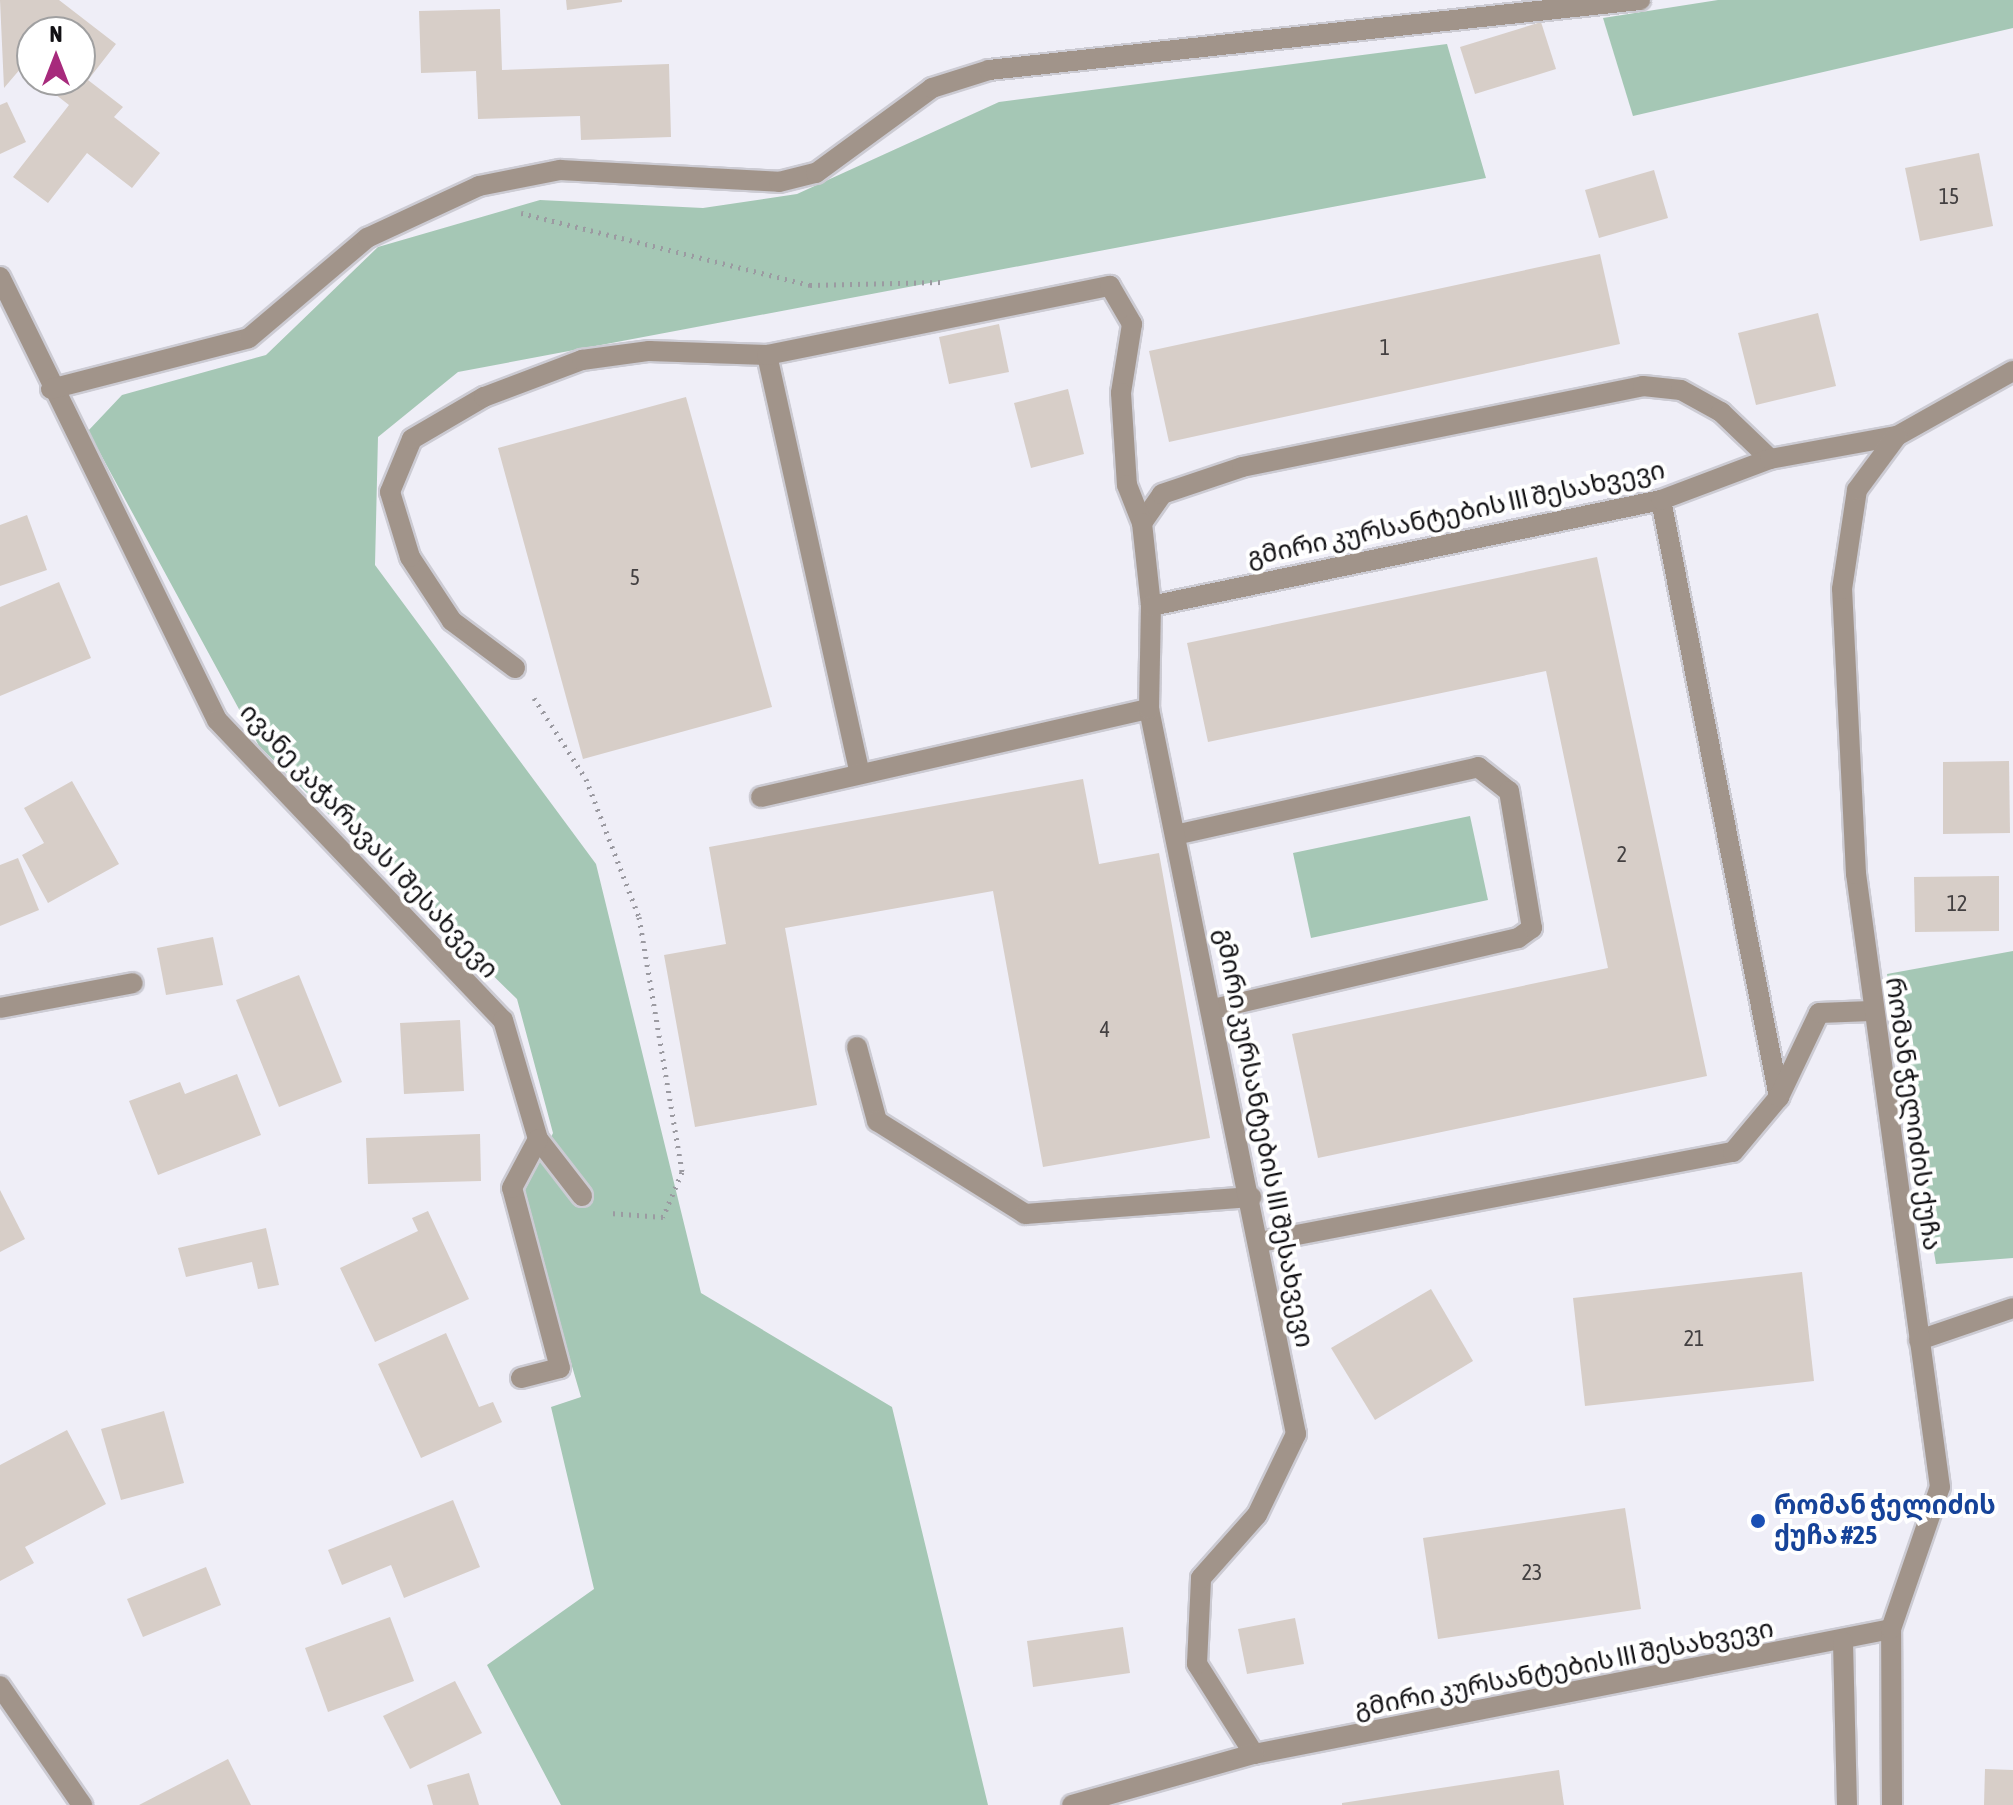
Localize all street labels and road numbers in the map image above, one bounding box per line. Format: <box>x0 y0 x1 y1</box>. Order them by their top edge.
street label: გმირი კურსანტების III შესახვევი <box>1244 454 1668 574</box>
street label: ივანე კაჭარავას I შესახვევი <box>233 697 505 985</box>
street label: გმირი კურსანტების III შესახვევი <box>1208 926 1320 1350</box>
street label: რომან ჭელიძის ქუჩა <box>1878 975 1948 1253</box>
street label: გმირი კურსანტების III შესახვევი <box>1352 1613 1776 1725</box>

